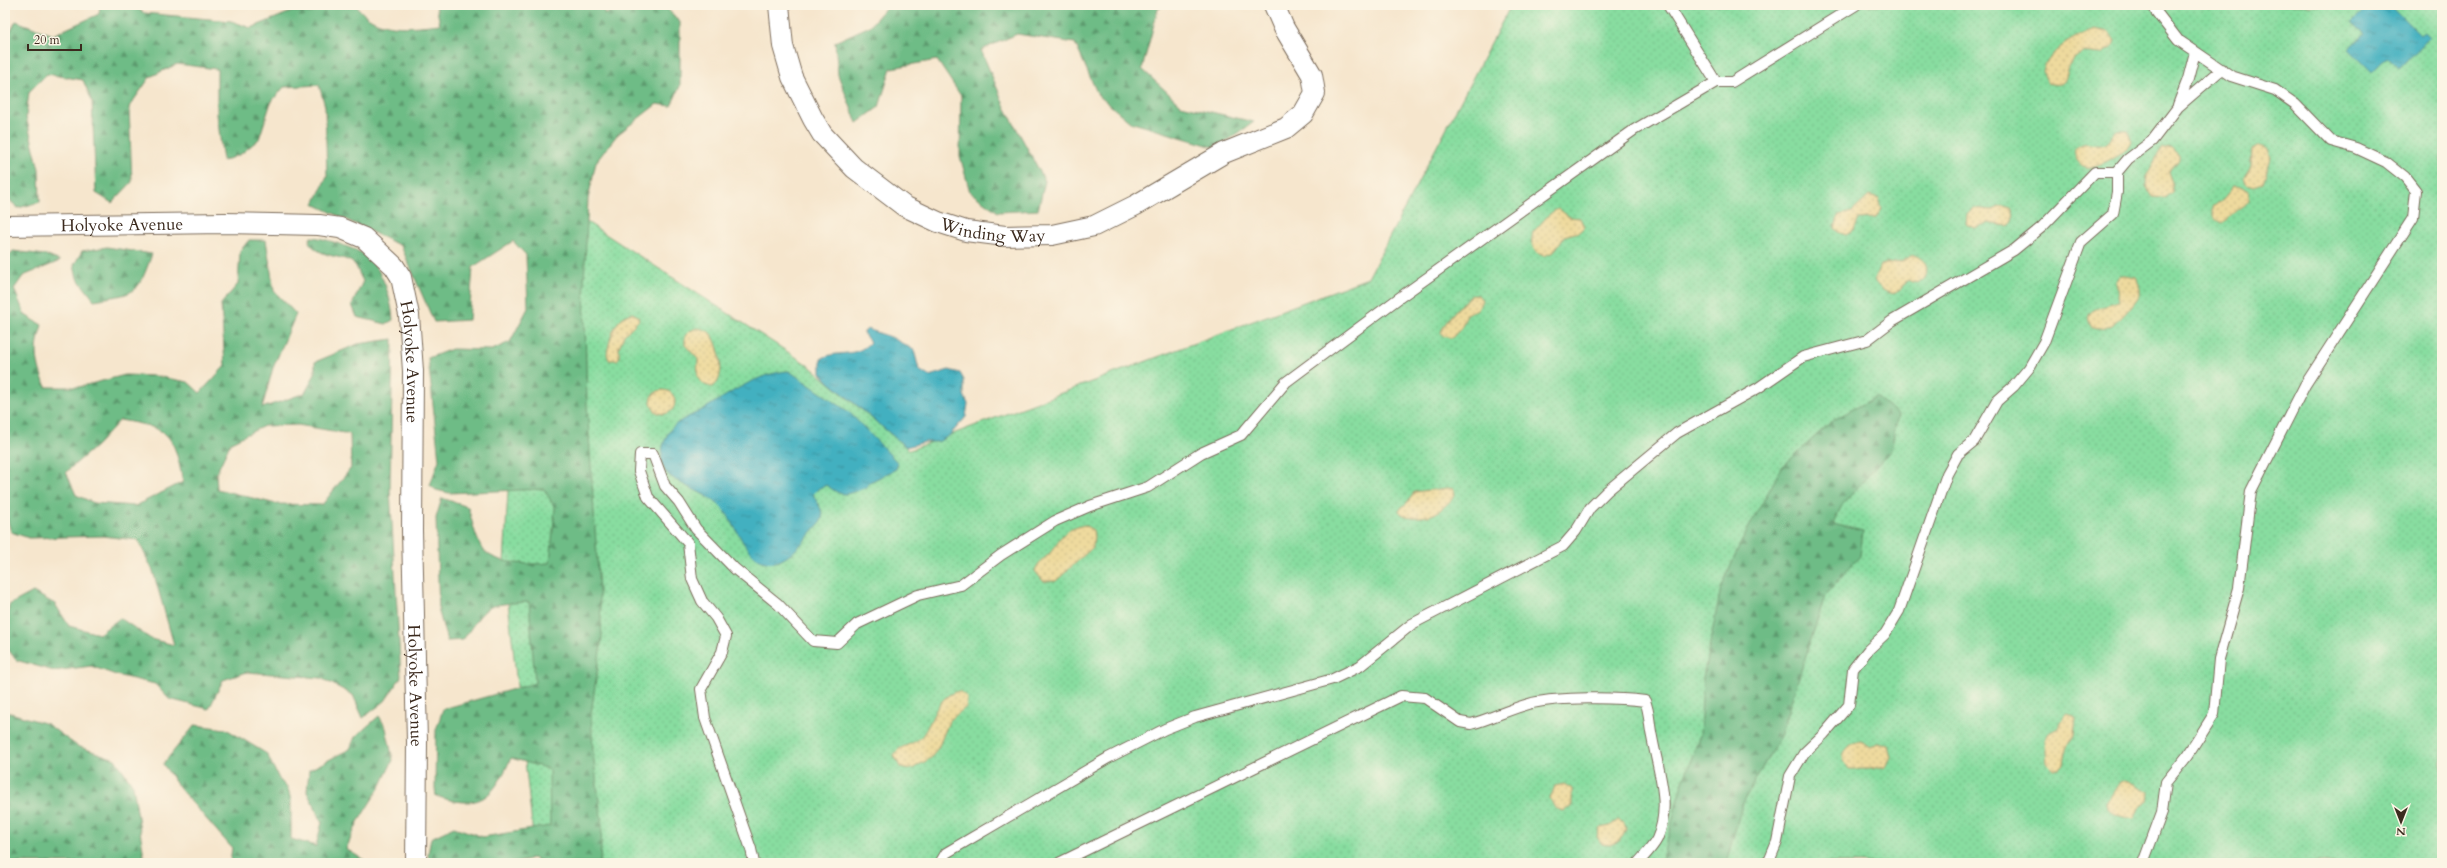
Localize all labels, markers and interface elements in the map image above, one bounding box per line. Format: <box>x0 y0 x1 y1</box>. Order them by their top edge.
scale bar <box>28 26 81 52</box>
text: 20 m <box>34 32 61 48</box>
street label: Winding Way <box>936 212 1046 248</box>
street label: Holyoke Avenue <box>61 213 183 237</box>
street label: Holyoke Avenue <box>394 299 424 423</box>
street label: Holyoke Avenue <box>402 624 428 747</box>
north arrow <box>2381 802 2421 842</box>
text: N <box>2396 824 2406 839</box>

